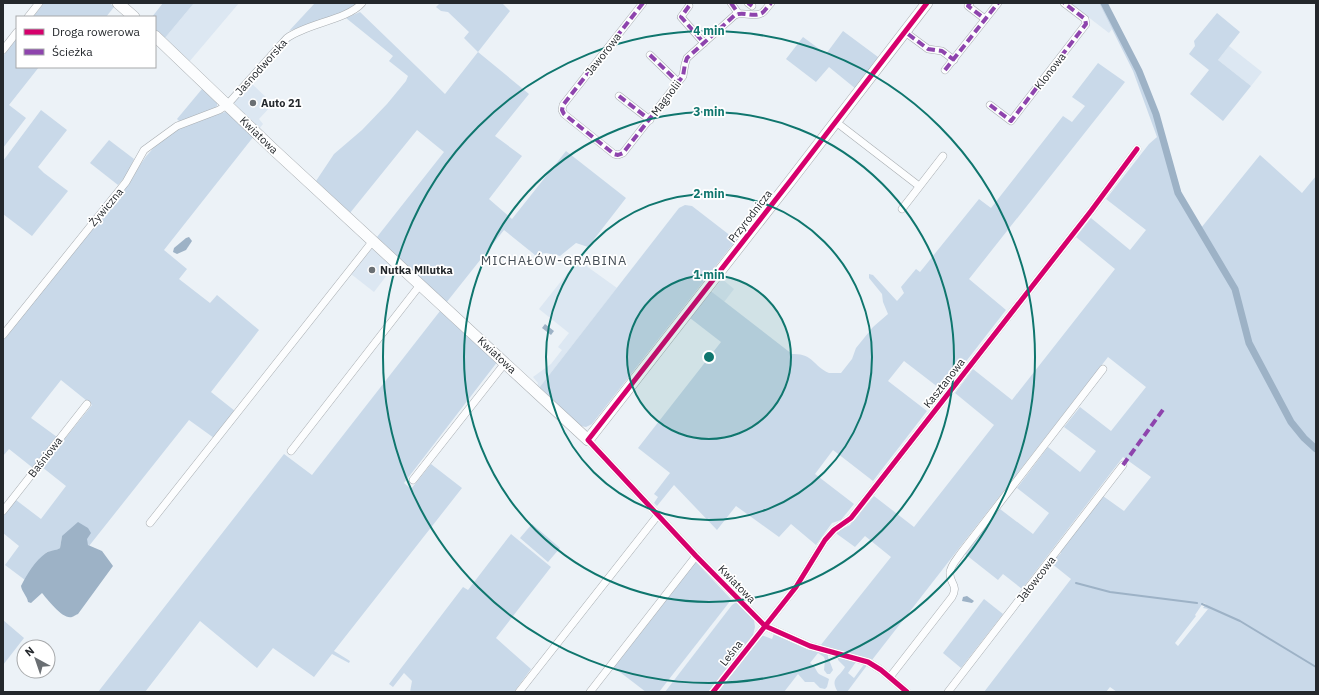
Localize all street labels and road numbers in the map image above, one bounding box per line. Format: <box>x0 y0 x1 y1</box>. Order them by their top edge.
street label: Jaworowa <box>582 30 624 78</box>
street label: Jasnodworska <box>232 36 290 98</box>
street label: Klonowa <box>1031 50 1069 92</box>
street label: Magnolii <box>648 77 684 119</box>
street label: Kwiatowa <box>237 113 281 157</box>
street label: Żywiczna <box>86 185 126 229</box>
street label: Przyrodnicza <box>725 187 775 245</box>
street label: Kwiatowa <box>475 333 519 377</box>
street label: Kasztanowa <box>920 355 968 411</box>
street label: Baśniowa <box>25 434 65 480</box>
street label: Jałowcowa <box>1014 553 1058 605</box>
street label: Kwiatowa <box>715 562 759 606</box>
street label: Leśna <box>717 637 745 669</box>

